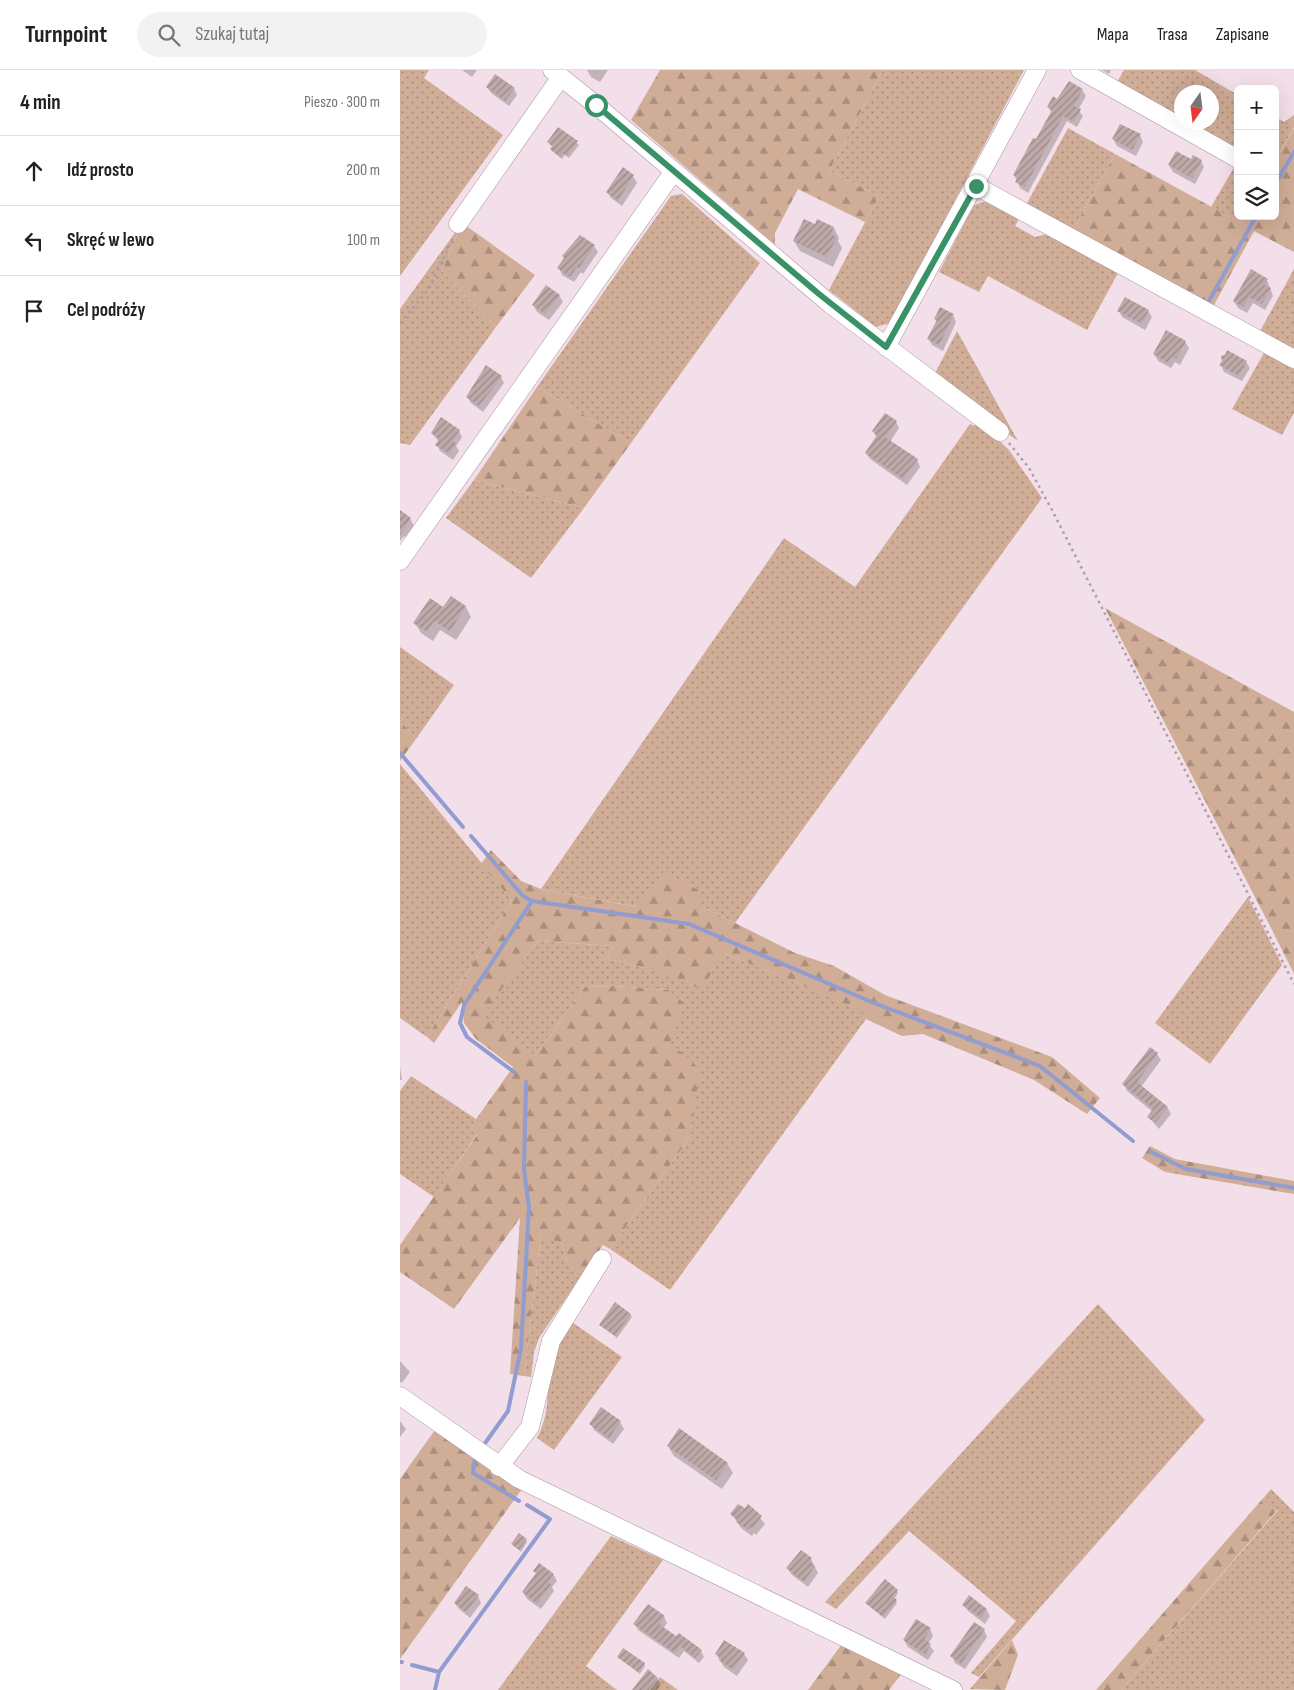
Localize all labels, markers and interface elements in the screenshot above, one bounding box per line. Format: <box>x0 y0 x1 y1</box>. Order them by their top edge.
search box <box>137 12 487 57</box>
text: Turnpoint <box>25 20 107 49</box>
icon: search <box>155 21 183 49</box>
text: Szukaj tutaj <box>195 23 269 46</box>
text: Mapa <box>1097 24 1129 45</box>
text: Trasa <box>1157 24 1188 45</box>
text: Zapisane <box>1216 24 1269 45</box>
north arrow <box>1174 85 1219 130</box>
map controls <box>1234 85 1279 220</box>
button: + <box>1234 85 1279 130</box>
text: 4 min <box>20 90 61 115</box>
text: Pieszo · 300 m <box>304 93 380 112</box>
route start <box>585 94 608 117</box>
button: − <box>1234 130 1279 175</box>
icon: ahead <box>20 157 48 185</box>
text: Idź prosto <box>67 159 134 182</box>
text: 200 m <box>346 161 380 180</box>
route end <box>965 175 988 198</box>
button: layers <box>1234 175 1279 220</box>
icon: left <box>20 227 48 255</box>
text: Skręć w lewo <box>67 229 154 252</box>
text: 100 m <box>347 231 380 250</box>
icon: arrive <box>20 297 48 325</box>
text: Cel podróży <box>67 299 145 322</box>

